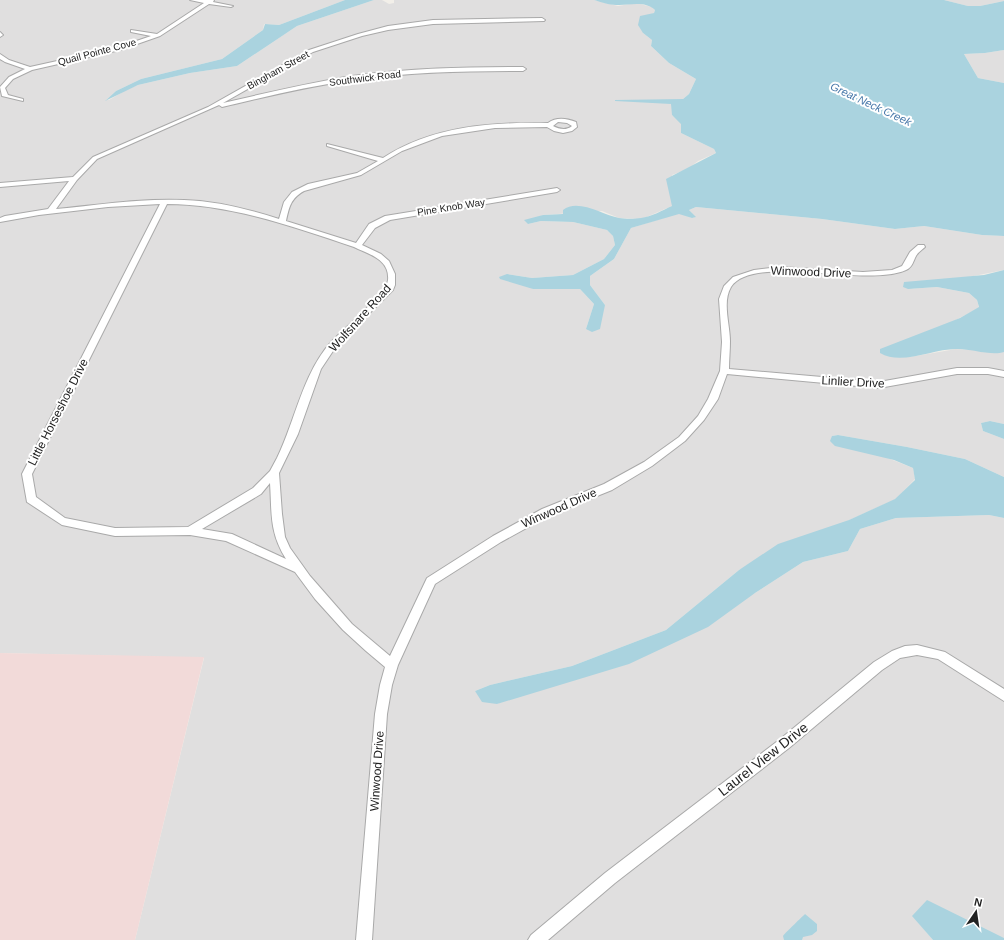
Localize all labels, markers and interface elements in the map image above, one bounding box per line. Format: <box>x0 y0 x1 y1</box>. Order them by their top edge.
street label: Quail Pointe Cove <box>57 36 138 68</box>
street label: Bingham Street <box>245 48 311 92</box>
street label: Southwick Road <box>328 68 402 88</box>
water label: Great Neck Creek <box>829 80 914 128</box>
street label: Pine Knob Way <box>416 196 486 218</box>
street label: Winwood Drive <box>770 264 852 280</box>
street label: Wolfsnare Road <box>326 281 394 355</box>
street label: Little Horseshoe Drive <box>25 356 91 468</box>
street label: Linlier Drive <box>821 373 885 391</box>
street label: Winwood Drive <box>519 485 599 531</box>
street label: Laurel View Drive <box>715 719 811 799</box>
street label: Winwood Drive <box>367 730 387 812</box>
north arrow <box>956 892 996 932</box>
text: N <box>973 896 984 909</box>

